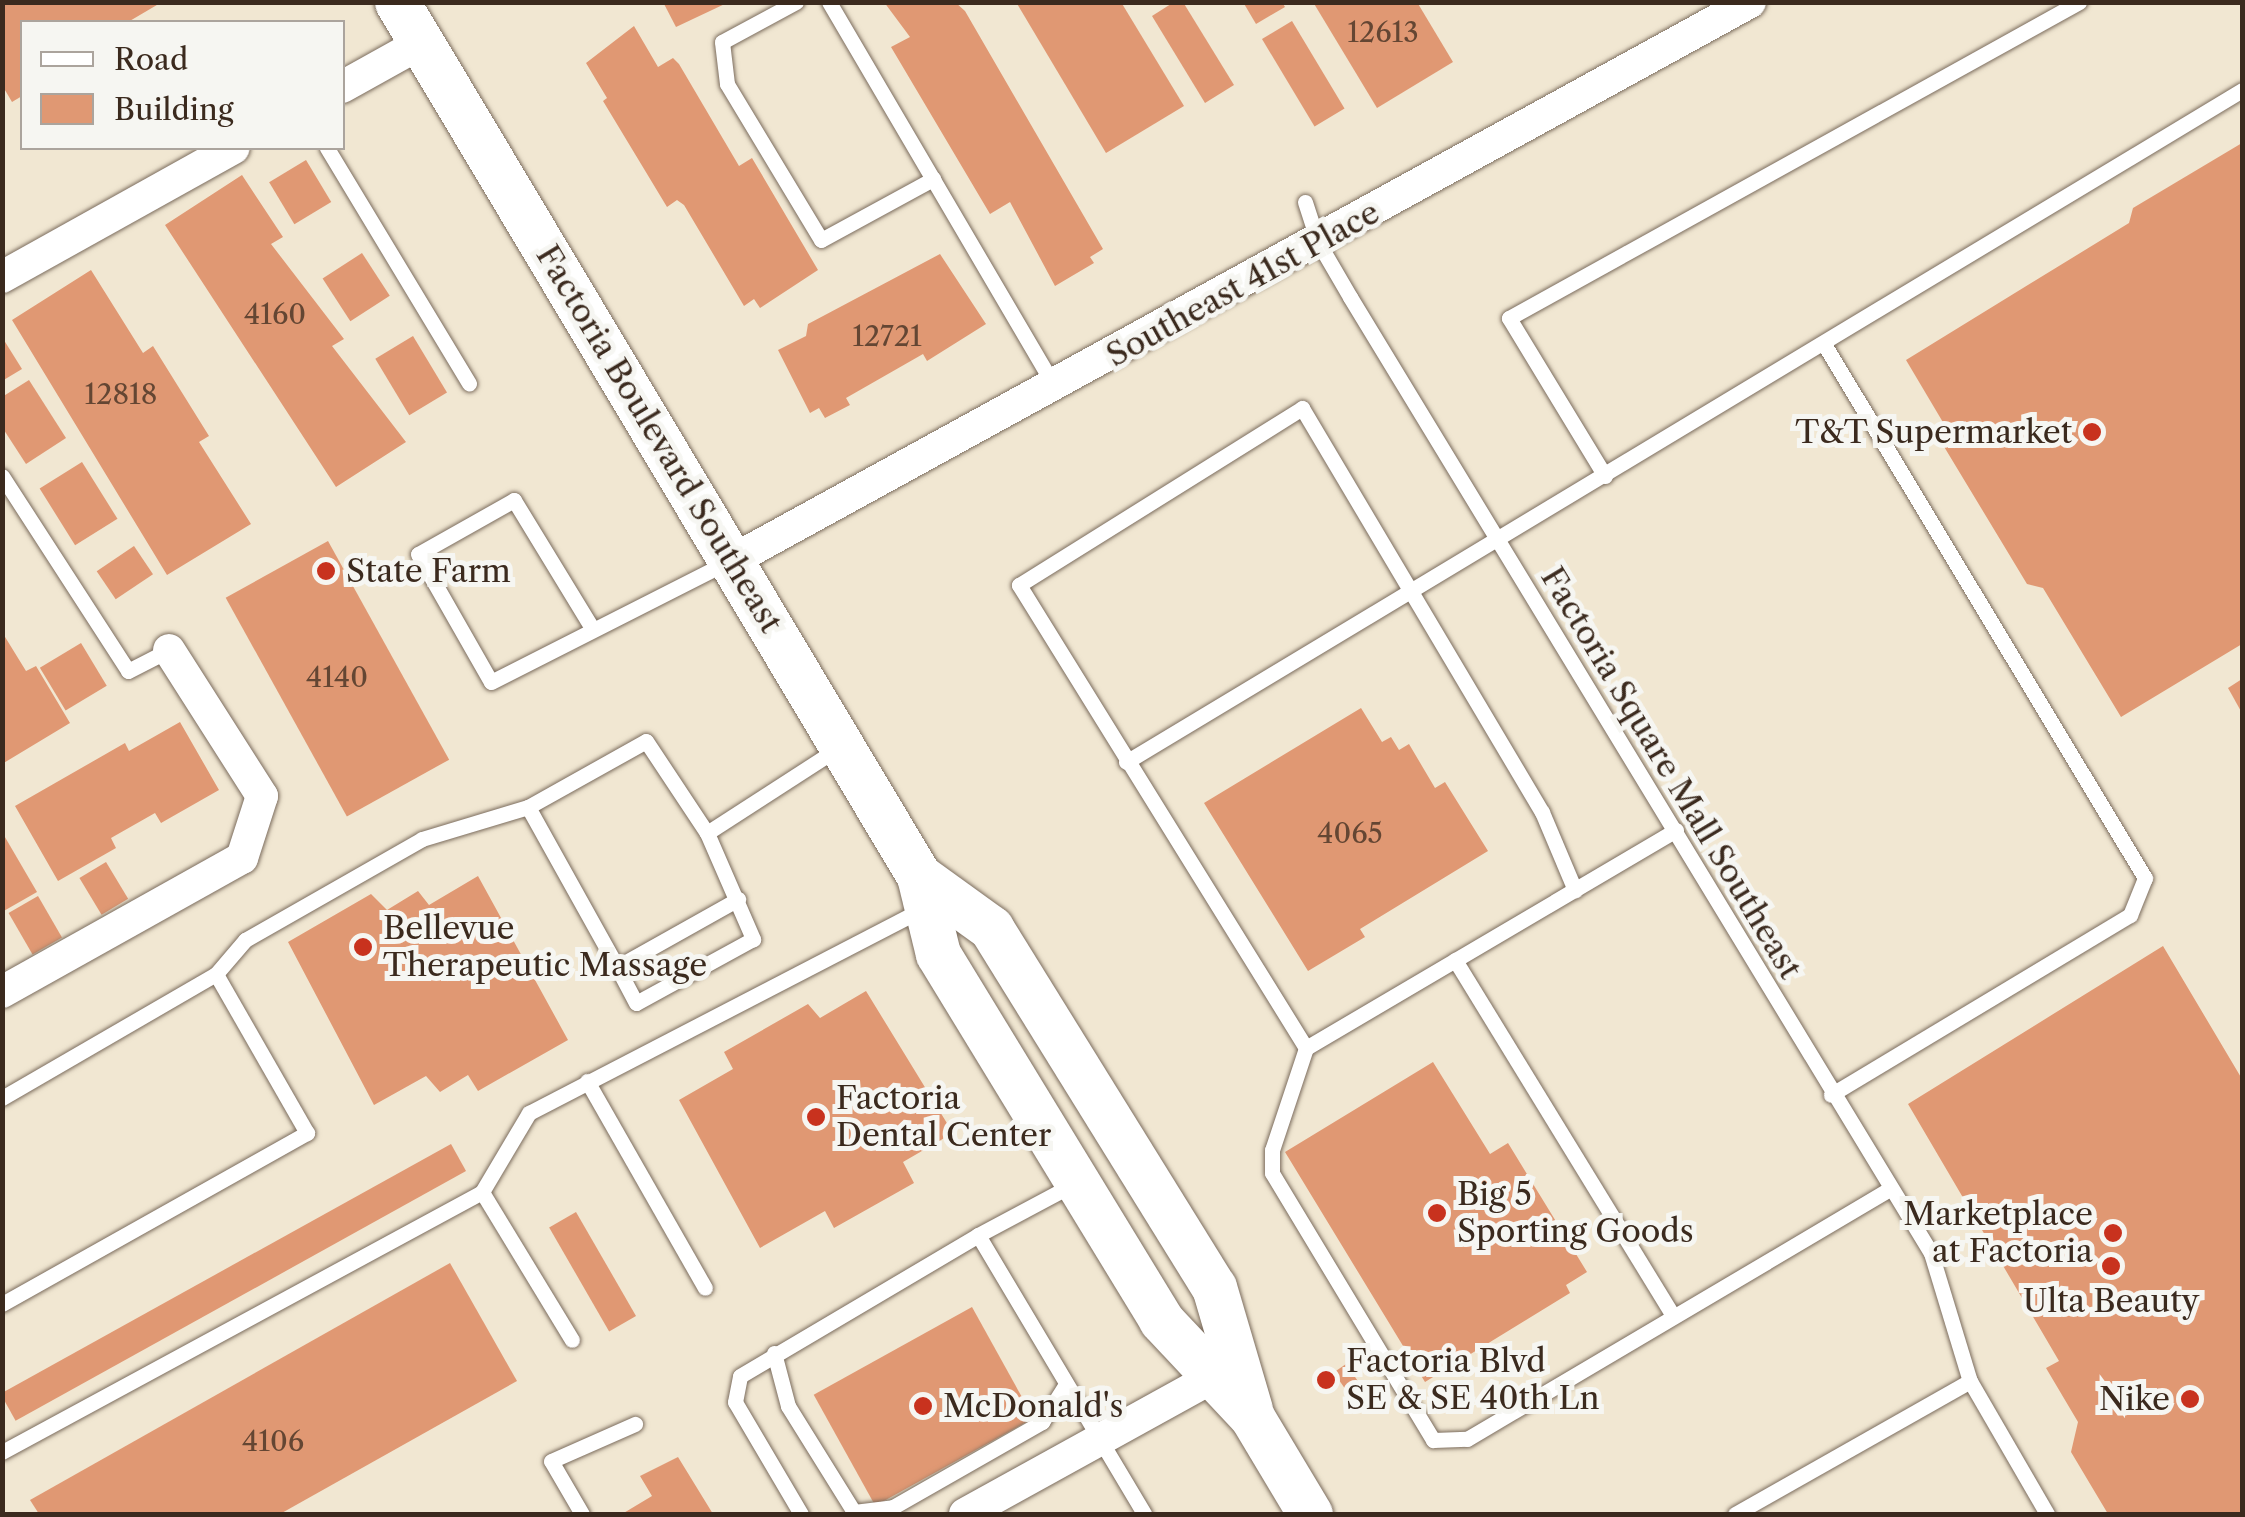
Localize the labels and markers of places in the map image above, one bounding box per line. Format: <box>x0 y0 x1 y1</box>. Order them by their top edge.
place label: T&T Supermarket <box>1794 413 2072 451</box>
marker: T&T Supermarket <box>2081 421 2103 443</box>
place label: State Farm <box>346 552 511 590</box>
marker: State Farm <box>315 560 337 582</box>
place label: Bellevue Therapeutic Massage <box>383 910 707 985</box>
marker: Bellevue Therapeutic Massage <box>352 936 374 958</box>
place label: Factoria Dental Center <box>836 1080 1051 1155</box>
marker: Factoria Dental Center <box>805 1106 827 1128</box>
place label: Big 5 Sporting Goods <box>1457 1176 1694 1251</box>
place label: Marketplace at Factoria <box>1903 1196 2093 1271</box>
marker: Big 5 Sporting Goods <box>1426 1202 1448 1224</box>
marker: Marketplace at Factoria <box>2102 1222 2124 1244</box>
marker: Ulta Beauty <box>2100 1255 2122 1277</box>
place label: Ulta Beauty <box>2023 1282 2199 1320</box>
place label: Factoria Blvd SE & SE 40th Ln <box>1346 1343 1599 1418</box>
marker: Factoria Blvd SE & SE 40th Ln <box>1315 1369 1337 1391</box>
place label: Nike <box>2099 1380 2170 1418</box>
place label: McDonald's <box>943 1387 1123 1425</box>
marker: Nike <box>2179 1388 2201 1410</box>
marker: McDonald's <box>912 1395 934 1417</box>

